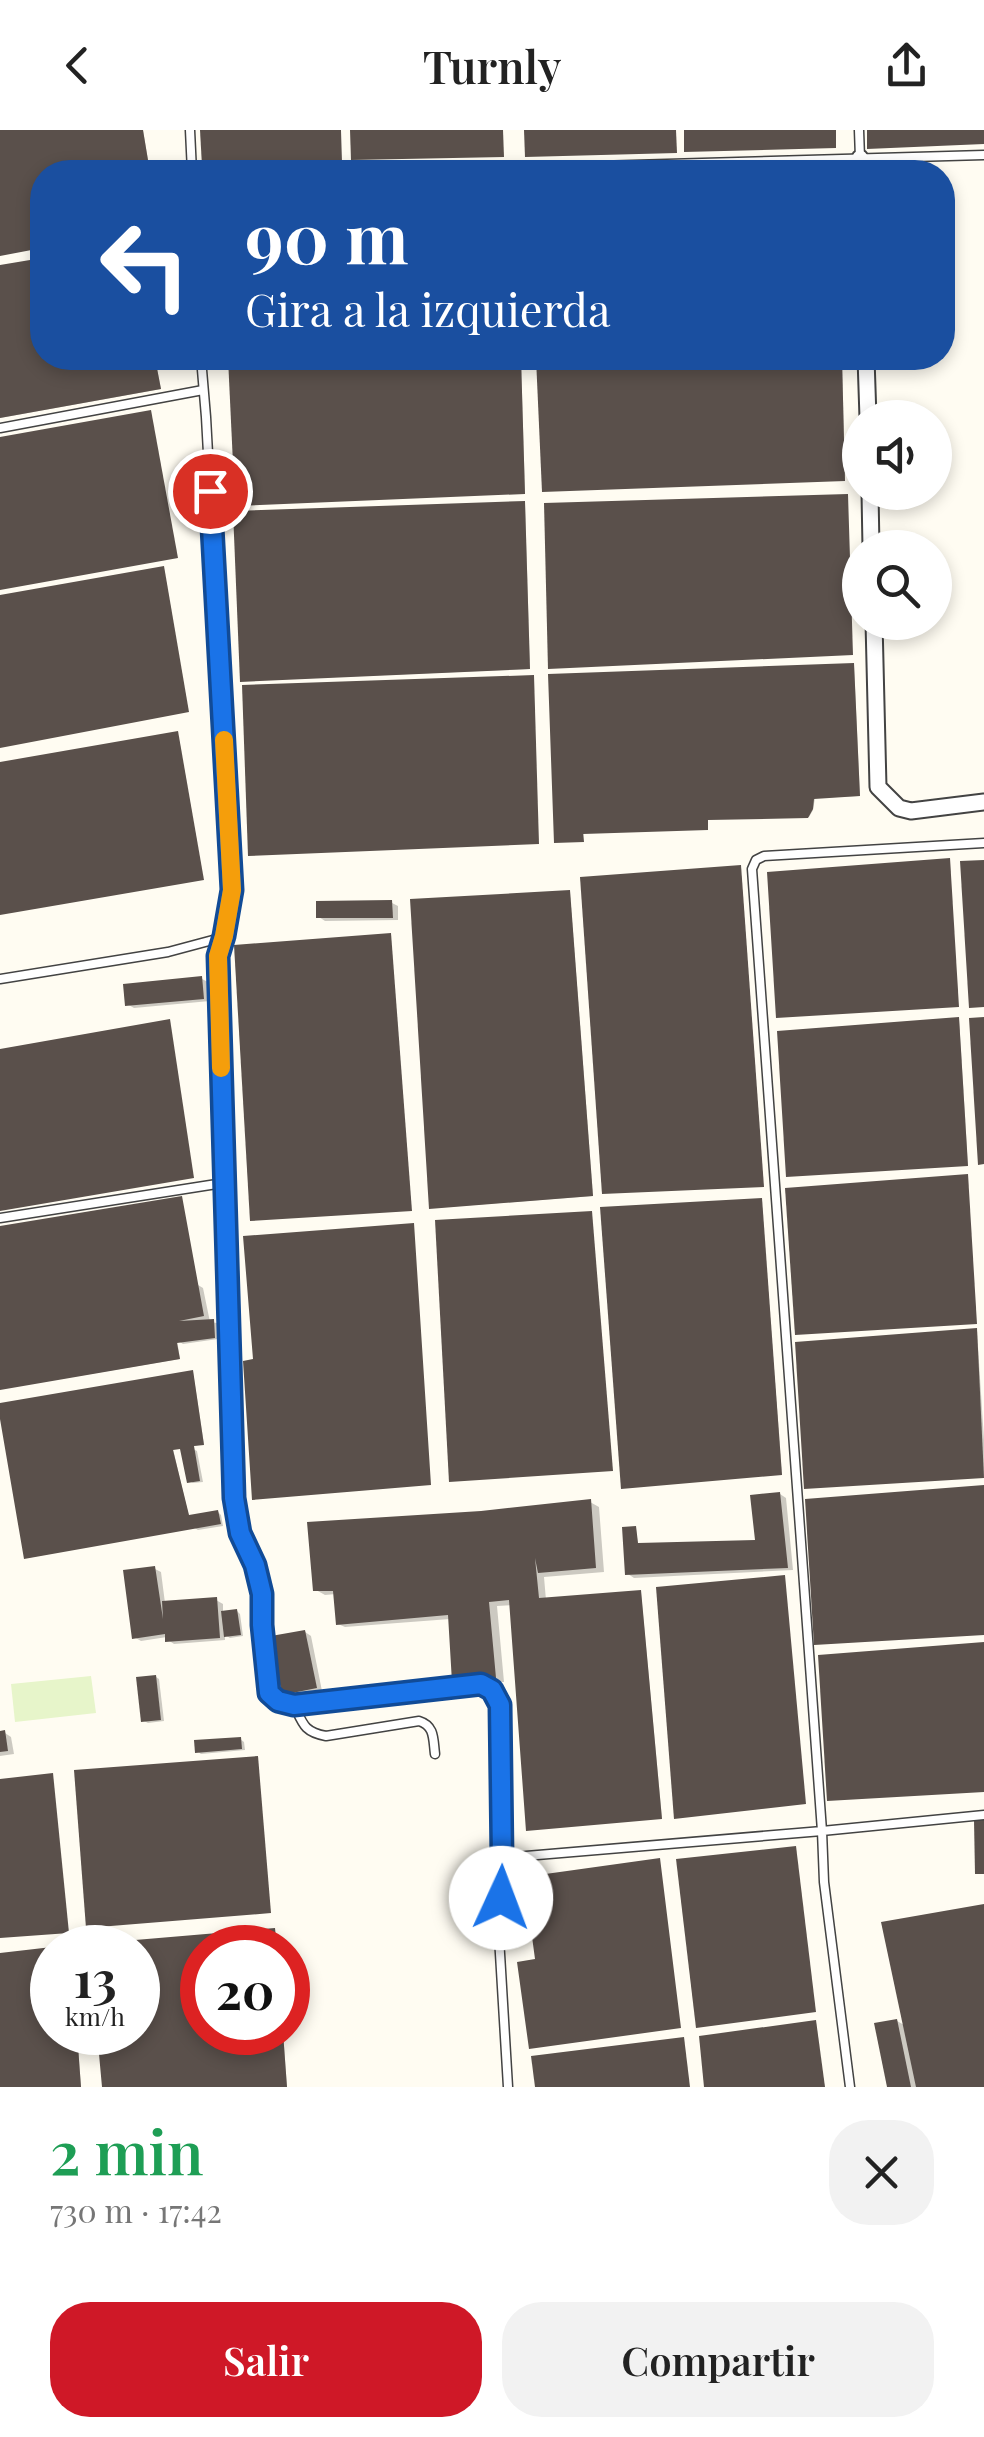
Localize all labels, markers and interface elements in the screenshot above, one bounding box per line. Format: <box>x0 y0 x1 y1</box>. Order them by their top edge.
text: Turnly <box>423 35 561 95</box>
icon: back <box>50 38 105 93</box>
icon: share <box>879 38 934 93</box>
text: 90 m <box>245 188 409 282</box>
icon: left <box>80 200 210 330</box>
text: Gira a la izquierda <box>245 278 610 338</box>
map controls <box>842 400 952 640</box>
button: sound <box>842 400 952 510</box>
pin <box>168 449 253 534</box>
icon: arrive <box>183 464 238 519</box>
button: search <box>842 530 952 640</box>
position arrow <box>449 1846 553 1950</box>
speed limit sign: 20 <box>180 1925 310 2055</box>
text: 13 <box>73 1944 117 2011</box>
text: km/h <box>65 1999 125 2032</box>
text: 2 min <box>50 2110 203 2190</box>
button: close <box>829 2120 934 2225</box>
text: 730 m · 17:42 <box>50 2188 222 2231</box>
button: Salir <box>50 2302 482 2417</box>
button: Compartir <box>502 2302 934 2417</box>

